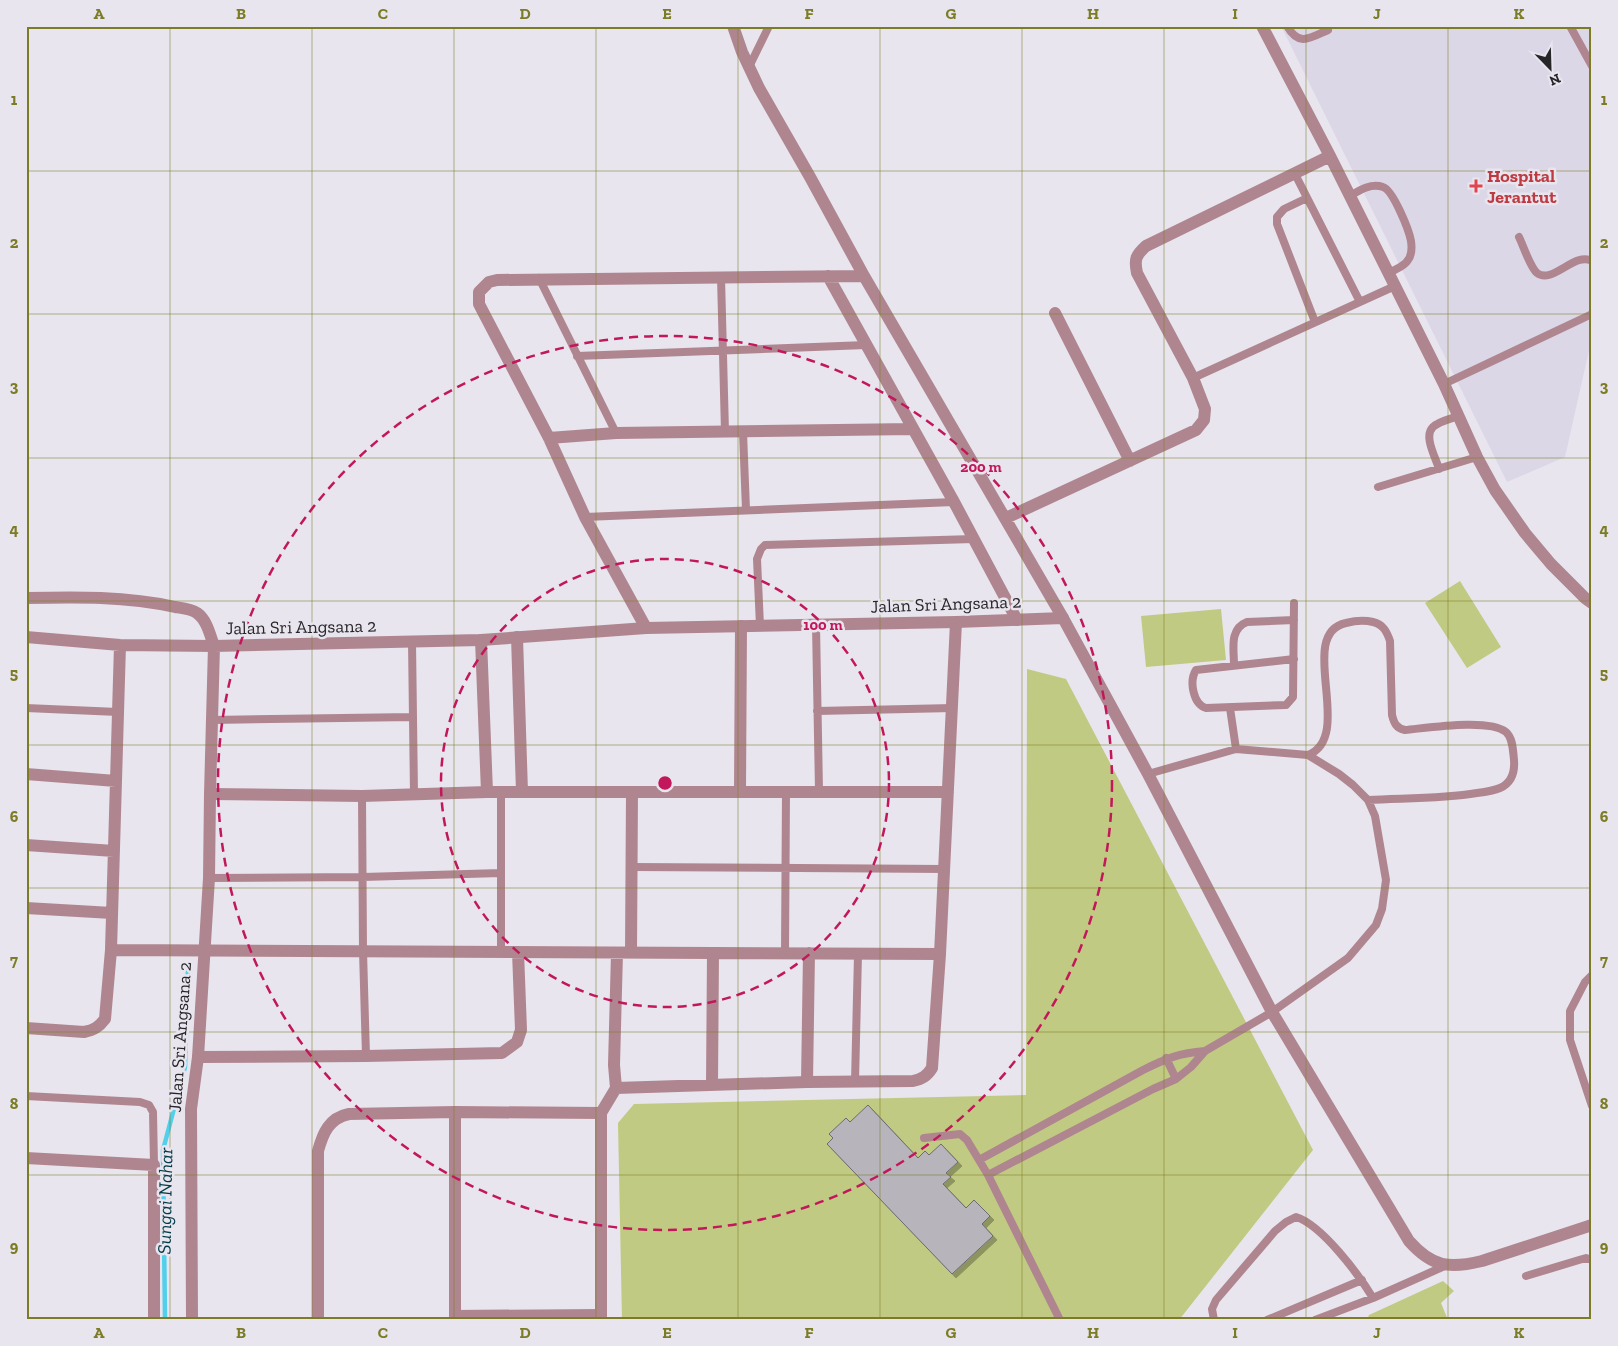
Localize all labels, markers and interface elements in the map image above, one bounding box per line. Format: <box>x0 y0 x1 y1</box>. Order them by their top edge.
text: A <box>94 4 105 23</box>
text: B <box>236 4 246 23</box>
text: C <box>378 4 388 23</box>
text: D <box>519 4 531 23</box>
text: E <box>662 4 672 23</box>
text: F <box>804 4 814 23</box>
text: G <box>946 4 957 23</box>
text: H <box>1087 4 1099 23</box>
text: I <box>1232 4 1238 23</box>
text: J <box>1373 4 1381 23</box>
text: K <box>1514 4 1525 23</box>
north arrow <box>1526 42 1576 92</box>
text: N <box>1546 70 1563 90</box>
text: 1 <box>11 90 18 109</box>
text: 1 <box>1601 90 1608 109</box>
place label: Hospital Jerantut <box>1487 165 1557 208</box>
marker: Hospital Jerantut <box>1469 179 1483 193</box>
text: 2 <box>10 233 19 252</box>
text: 2 <box>1600 233 1609 252</box>
text: 3 <box>10 377 19 396</box>
text: 3 <box>1600 377 1609 396</box>
text: 200 m <box>960 458 1002 476</box>
text: 4 <box>9 520 19 539</box>
text: 4 <box>1599 520 1609 539</box>
street label: Jalan Sri Angsana 2 <box>870 590 1022 618</box>
street label: Jalan Sri Angsana 2 <box>225 615 377 639</box>
text: 100 m <box>803 616 843 634</box>
text: 5 <box>10 664 18 683</box>
text: 5 <box>1600 664 1608 683</box>
centre of rings <box>656 774 674 792</box>
text: 6 <box>10 807 19 826</box>
text: 6 <box>1600 807 1609 826</box>
text: 7 <box>10 951 18 970</box>
text: 7 <box>1600 951 1608 970</box>
street label: Jalan Sri Angsana 2 <box>164 961 196 1113</box>
text: 8 <box>10 1094 19 1113</box>
text: 8 <box>1600 1094 1609 1113</box>
water label: Sungai Nahar <box>153 1147 177 1255</box>
text: 9 <box>10 1237 19 1256</box>
text: 9 <box>1600 1237 1609 1256</box>
text: A <box>94 1323 105 1342</box>
text: B <box>236 1323 246 1342</box>
text: C <box>378 1323 388 1342</box>
text: D <box>519 1323 531 1342</box>
text: E <box>662 1323 672 1342</box>
text: F <box>804 1323 814 1342</box>
text: G <box>946 1323 957 1342</box>
text: H <box>1087 1323 1099 1342</box>
text: I <box>1232 1323 1238 1342</box>
text: J <box>1373 1323 1381 1342</box>
text: K <box>1514 1323 1525 1342</box>

